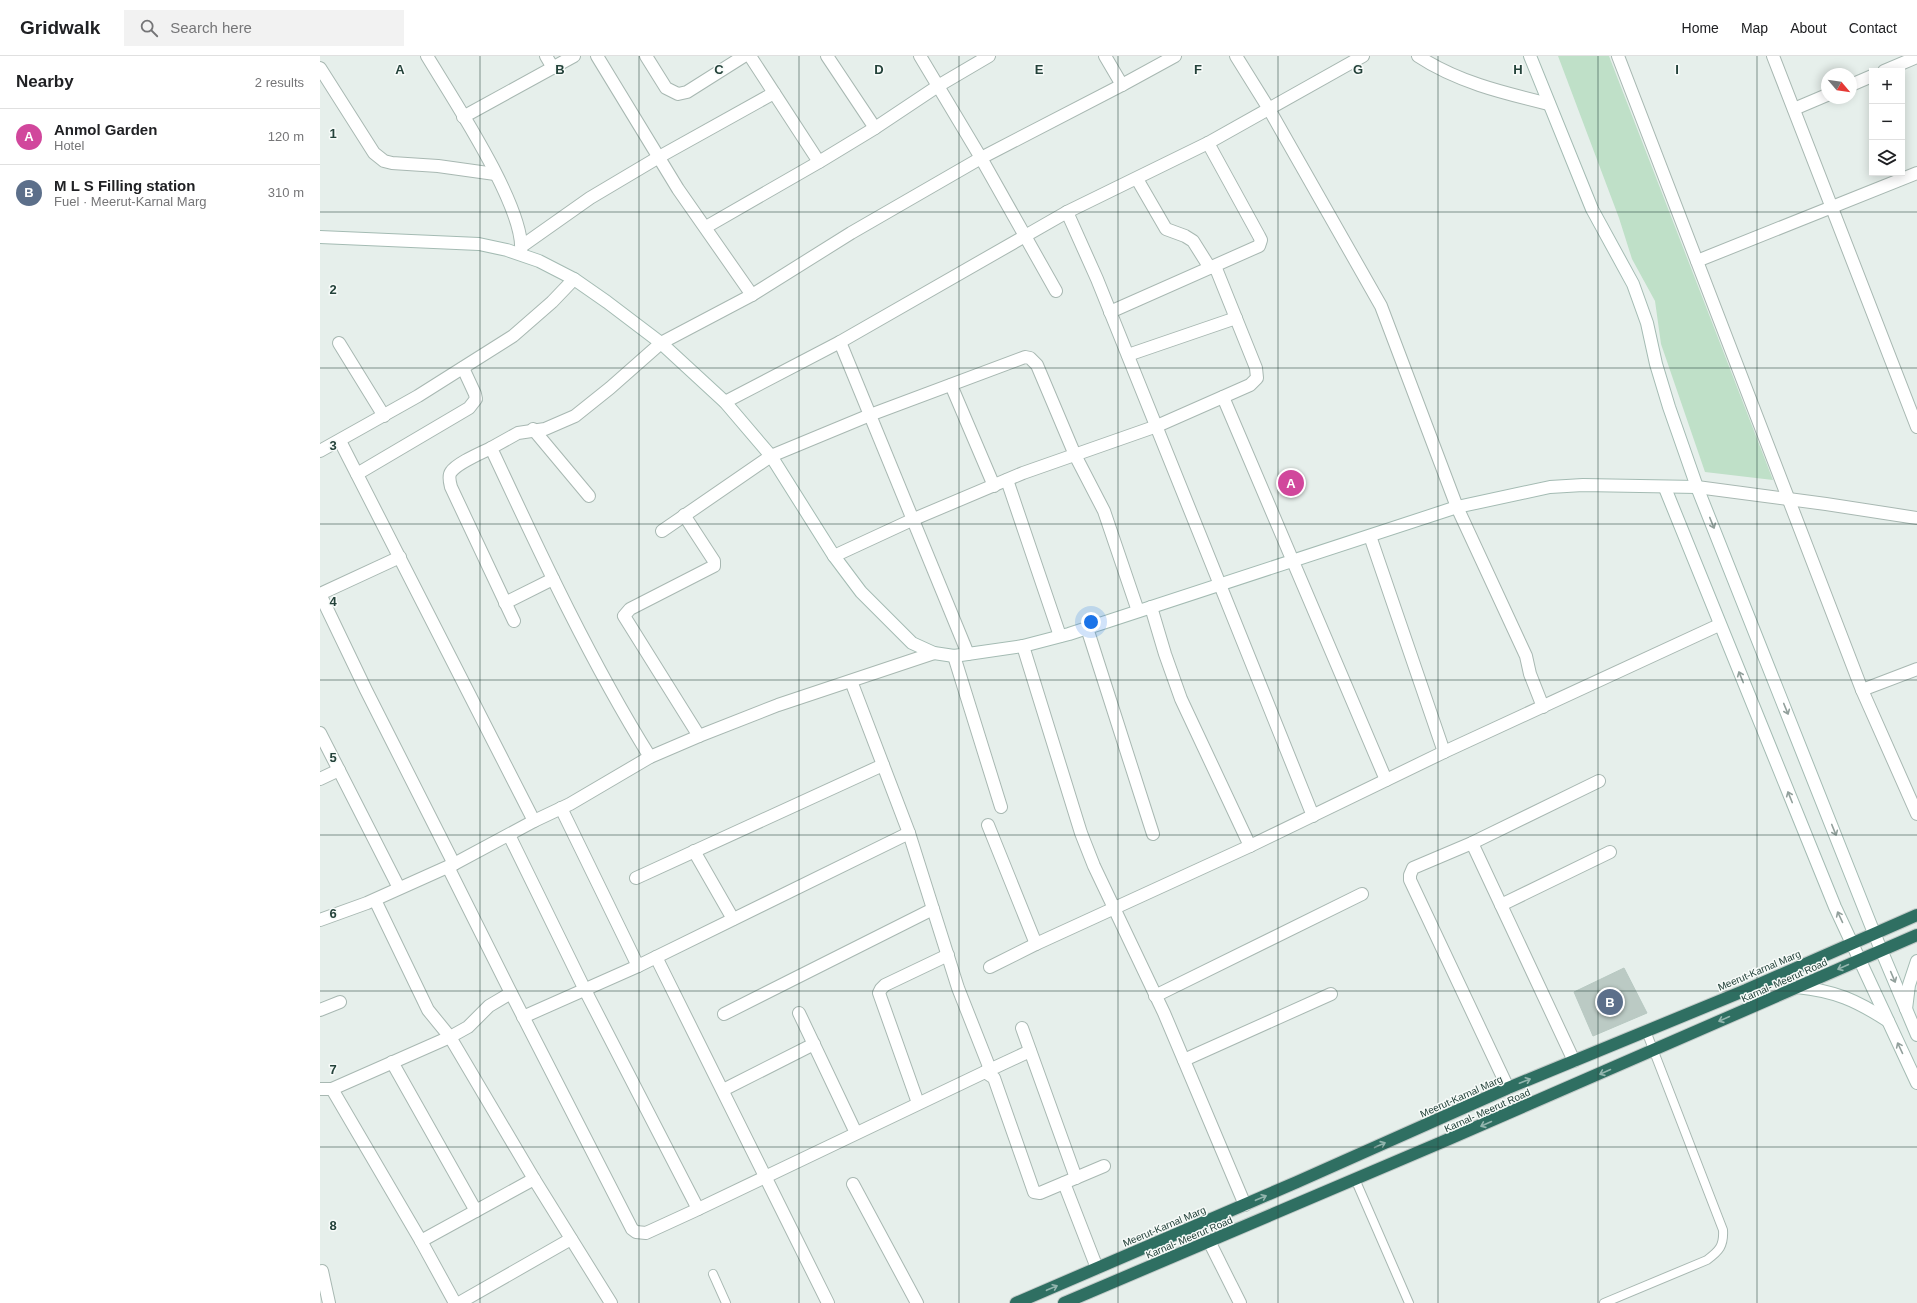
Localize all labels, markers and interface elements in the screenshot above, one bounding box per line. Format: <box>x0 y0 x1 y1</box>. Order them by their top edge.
search box <box>124 10 404 46</box>
text: Gridwalk <box>20 17 100 38</box>
icon: search <box>138 17 160 39</box>
text: Search here <box>170 19 252 36</box>
text: Home <box>1682 20 1719 36</box>
text: Map <box>1741 20 1768 36</box>
text: About <box>1790 20 1827 36</box>
text: Contact <box>1849 20 1897 36</box>
text: A <box>395 62 405 77</box>
text: B <box>555 62 565 77</box>
text: C <box>714 62 724 77</box>
text: D <box>874 62 884 77</box>
text: E <box>1035 62 1044 77</box>
text: F <box>1194 62 1202 77</box>
text: G <box>1353 62 1363 77</box>
text: H <box>1513 62 1523 77</box>
text: I <box>1675 62 1679 77</box>
north arrow <box>1821 68 1857 104</box>
map controls <box>1869 68 1905 176</box>
button: + <box>1869 68 1905 104</box>
text: Nearby <box>16 72 74 91</box>
text: 2 results <box>255 75 304 90</box>
button: − <box>1869 104 1905 140</box>
text: Anmol Garden <box>54 121 157 138</box>
text: 1 <box>329 126 337 141</box>
text: A <box>24 129 34 144</box>
text: 120 m <box>268 129 304 144</box>
text: Hotel <box>54 138 84 153</box>
button: layers <box>1869 140 1905 176</box>
text: M L S Filling station <box>54 177 195 194</box>
text: B <box>24 185 34 200</box>
text: 310 m <box>268 185 304 200</box>
text: Fuel · Meerut-Karnal Marg <box>54 194 206 209</box>
text: 2 <box>329 282 337 297</box>
text: 3 <box>329 438 337 453</box>
pin: A <box>1278 468 1304 498</box>
one-way arrow <box>1708 517 1716 529</box>
text: 4 <box>329 594 337 609</box>
your location <box>1081 612 1101 632</box>
one-way arrow <box>1736 672 1744 684</box>
one-way arrow <box>1782 703 1790 715</box>
text: 5 <box>329 750 337 765</box>
one-way arrow <box>1785 792 1793 804</box>
one-way arrow <box>1830 824 1838 836</box>
text: 6 <box>329 906 337 921</box>
one-way arrow <box>1835 912 1843 924</box>
street label: Meerut-Karnal Marg <box>1716 948 1802 993</box>
street label: Karnal- Meerut Road <box>1740 957 1829 1004</box>
one-way arrow <box>1837 964 1849 971</box>
one-way arrow <box>1889 970 1897 982</box>
pin: B <box>1597 987 1623 1017</box>
one-way arrow <box>1718 1016 1730 1024</box>
one-way arrow <box>1896 1042 1903 1054</box>
text: 7 <box>329 1062 337 1077</box>
one-way arrow <box>1599 1068 1611 1076</box>
street label: Meerut-Karnal Marg <box>1418 1073 1504 1120</box>
one-way arrow <box>1518 1077 1530 1085</box>
street label: Karnal- Meerut Road <box>1443 1087 1532 1134</box>
one-way arrow <box>1480 1120 1492 1128</box>
one-way arrow <box>1374 1141 1386 1148</box>
one-way arrow <box>1255 1194 1267 1201</box>
street label: Meerut-Karnal Marg <box>1121 1204 1207 1249</box>
street label: Karnal- Meerut Road <box>1144 1214 1234 1261</box>
text: 8 <box>329 1218 337 1233</box>
one-way arrow <box>1045 1283 1057 1291</box>

